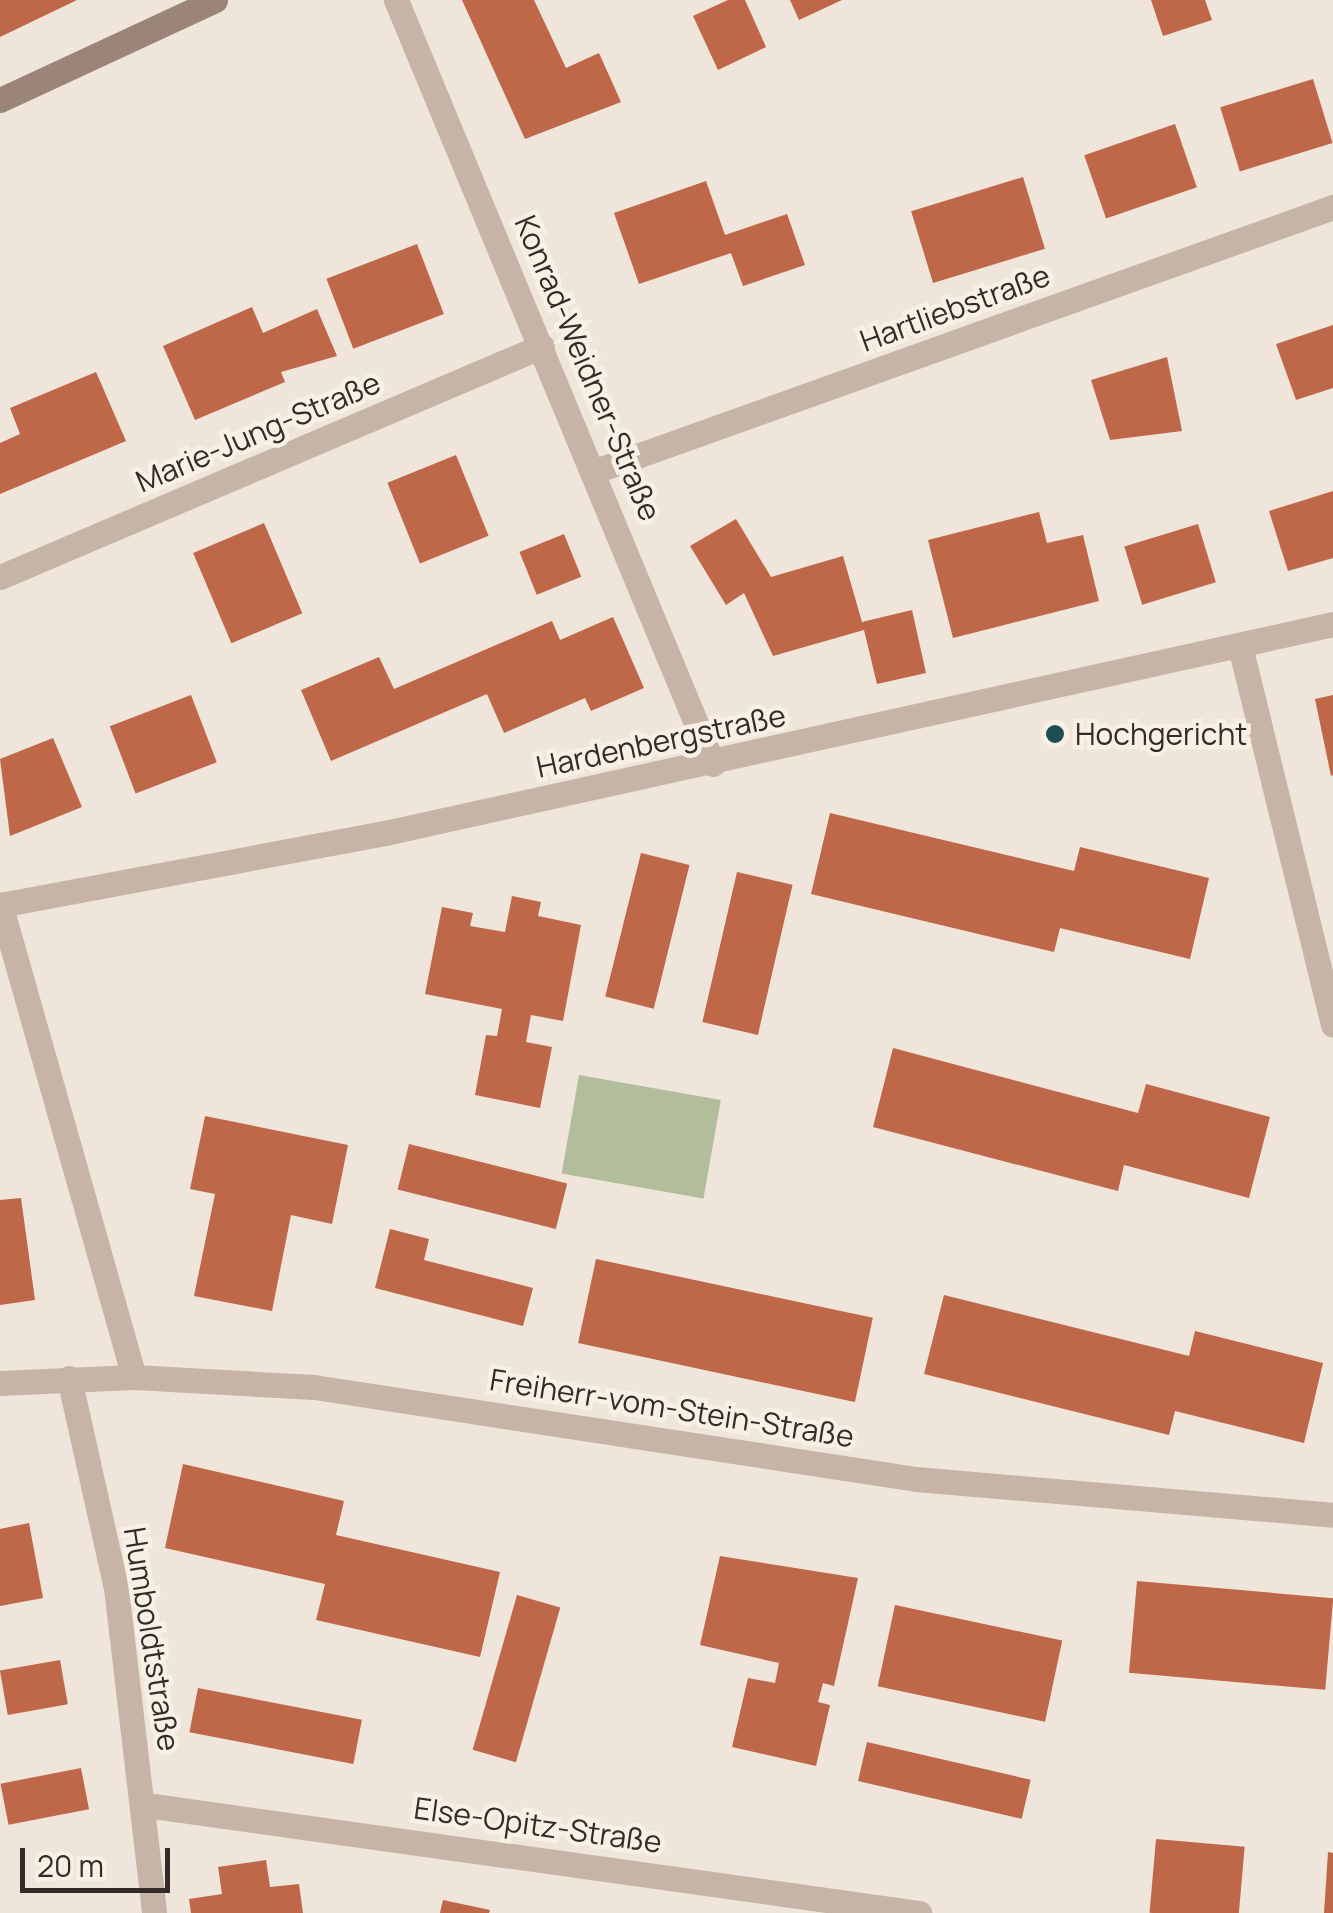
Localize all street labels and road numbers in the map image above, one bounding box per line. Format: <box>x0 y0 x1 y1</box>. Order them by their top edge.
street label: Konrad-Weidner-Straße <box>507 210 669 526</box>
street label: Hartliebstraße <box>855 257 1055 359</box>
street label: Marie-Jung-Straße <box>131 364 385 500</box>
street label: Hardenbergstraße <box>533 697 789 785</box>
street label: Freiherr-vom-Stein-Straße <box>487 1361 857 1455</box>
street label: Humboldtstraße <box>117 1524 187 1754</box>
street label: Else-Opitz-Straße <box>412 1790 664 1860</box>

